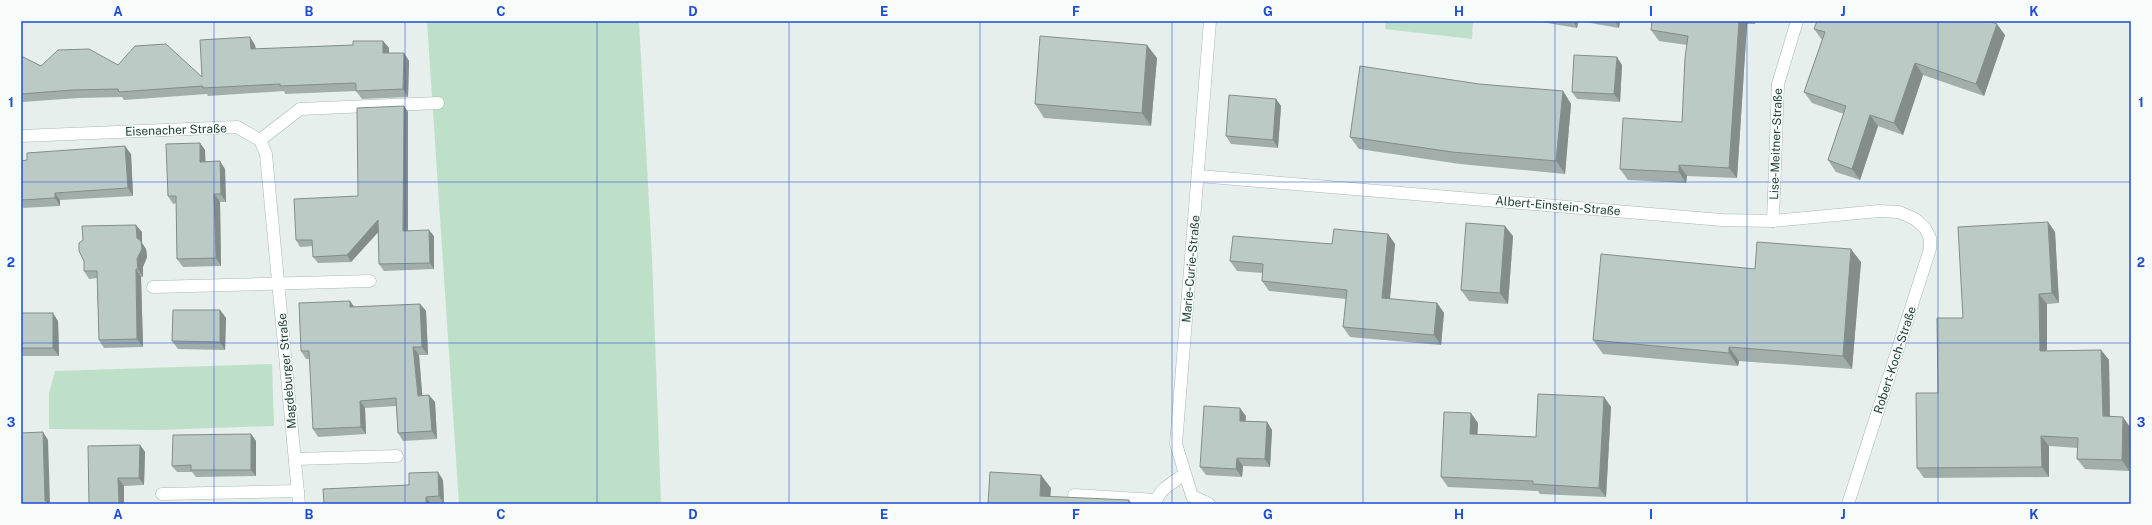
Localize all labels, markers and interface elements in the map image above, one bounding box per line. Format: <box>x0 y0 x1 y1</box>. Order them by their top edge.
text: A <box>113 4 123 19</box>
text: B <box>305 4 314 19</box>
text: C <box>496 4 506 19</box>
text: D <box>688 4 698 19</box>
text: E <box>880 4 888 19</box>
text: F <box>1072 4 1080 19</box>
text: G <box>1263 4 1273 19</box>
text: H <box>1454 4 1464 19</box>
text: I <box>1649 4 1653 19</box>
text: J <box>1840 4 1846 19</box>
text: K <box>2029 4 2039 19</box>
street label: Lise-Meitner-Straße <box>1767 88 1785 200</box>
text: 1 <box>8 95 14 110</box>
text: 1 <box>2138 95 2144 110</box>
street label: Eisenacher Straße <box>125 121 227 139</box>
street label: Albert-Einstein-Straße <box>1495 194 1621 218</box>
street label: Marie-Curie-Straße <box>1179 214 1203 323</box>
text: 2 <box>7 255 15 270</box>
text: 2 <box>2137 255 2145 270</box>
street label: Robert-Koch-Straße <box>1871 304 1919 415</box>
street label: Magdeburger Straße <box>275 312 299 430</box>
text: 3 <box>7 415 16 430</box>
text: 3 <box>2137 415 2146 430</box>
text: A <box>113 507 123 522</box>
text: B <box>305 507 314 522</box>
text: C <box>496 507 506 522</box>
text: D <box>688 507 698 522</box>
text: E <box>880 507 888 522</box>
text: F <box>1072 507 1080 522</box>
text: G <box>1263 507 1273 522</box>
text: H <box>1454 507 1464 522</box>
text: I <box>1649 507 1653 522</box>
text: J <box>1840 507 1846 522</box>
text: K <box>2029 507 2039 522</box>

